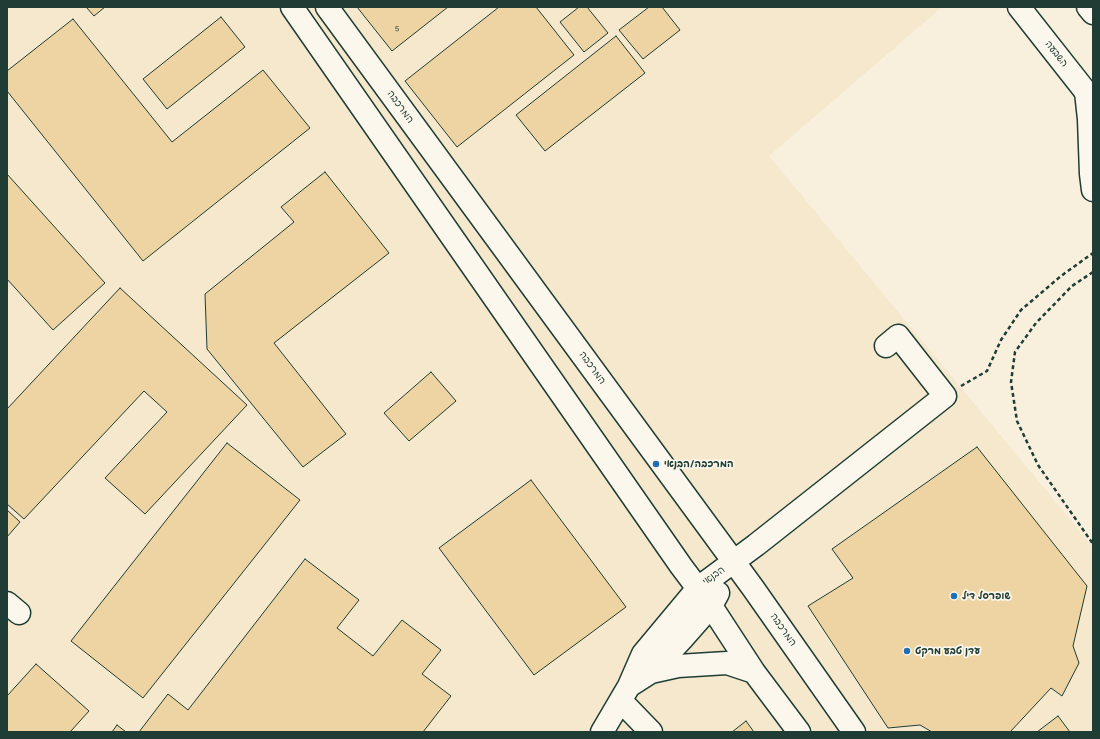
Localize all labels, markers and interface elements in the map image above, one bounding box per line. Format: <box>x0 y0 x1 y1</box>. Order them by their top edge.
house number: 5 <box>395 24 399 34</box>
street label: השבעה <box>1042 38 1070 70</box>
street label: המרכבה <box>384 88 416 126</box>
street label: המרכבה <box>576 349 608 387</box>
place label: המרכבה/הבנאי <box>664 458 733 470</box>
marker: המרכבה/הבנאי <box>651 459 661 469</box>
street label: הבנאי <box>701 564 727 588</box>
place label: שופרסל דיל <box>962 590 1010 602</box>
marker: שופרסל דיל <box>949 591 959 601</box>
street label: המרכבה <box>767 611 799 649</box>
place label: עדן טבע מרקט <box>915 645 980 657</box>
marker: עדן טבע מרקט <box>902 646 912 656</box>

